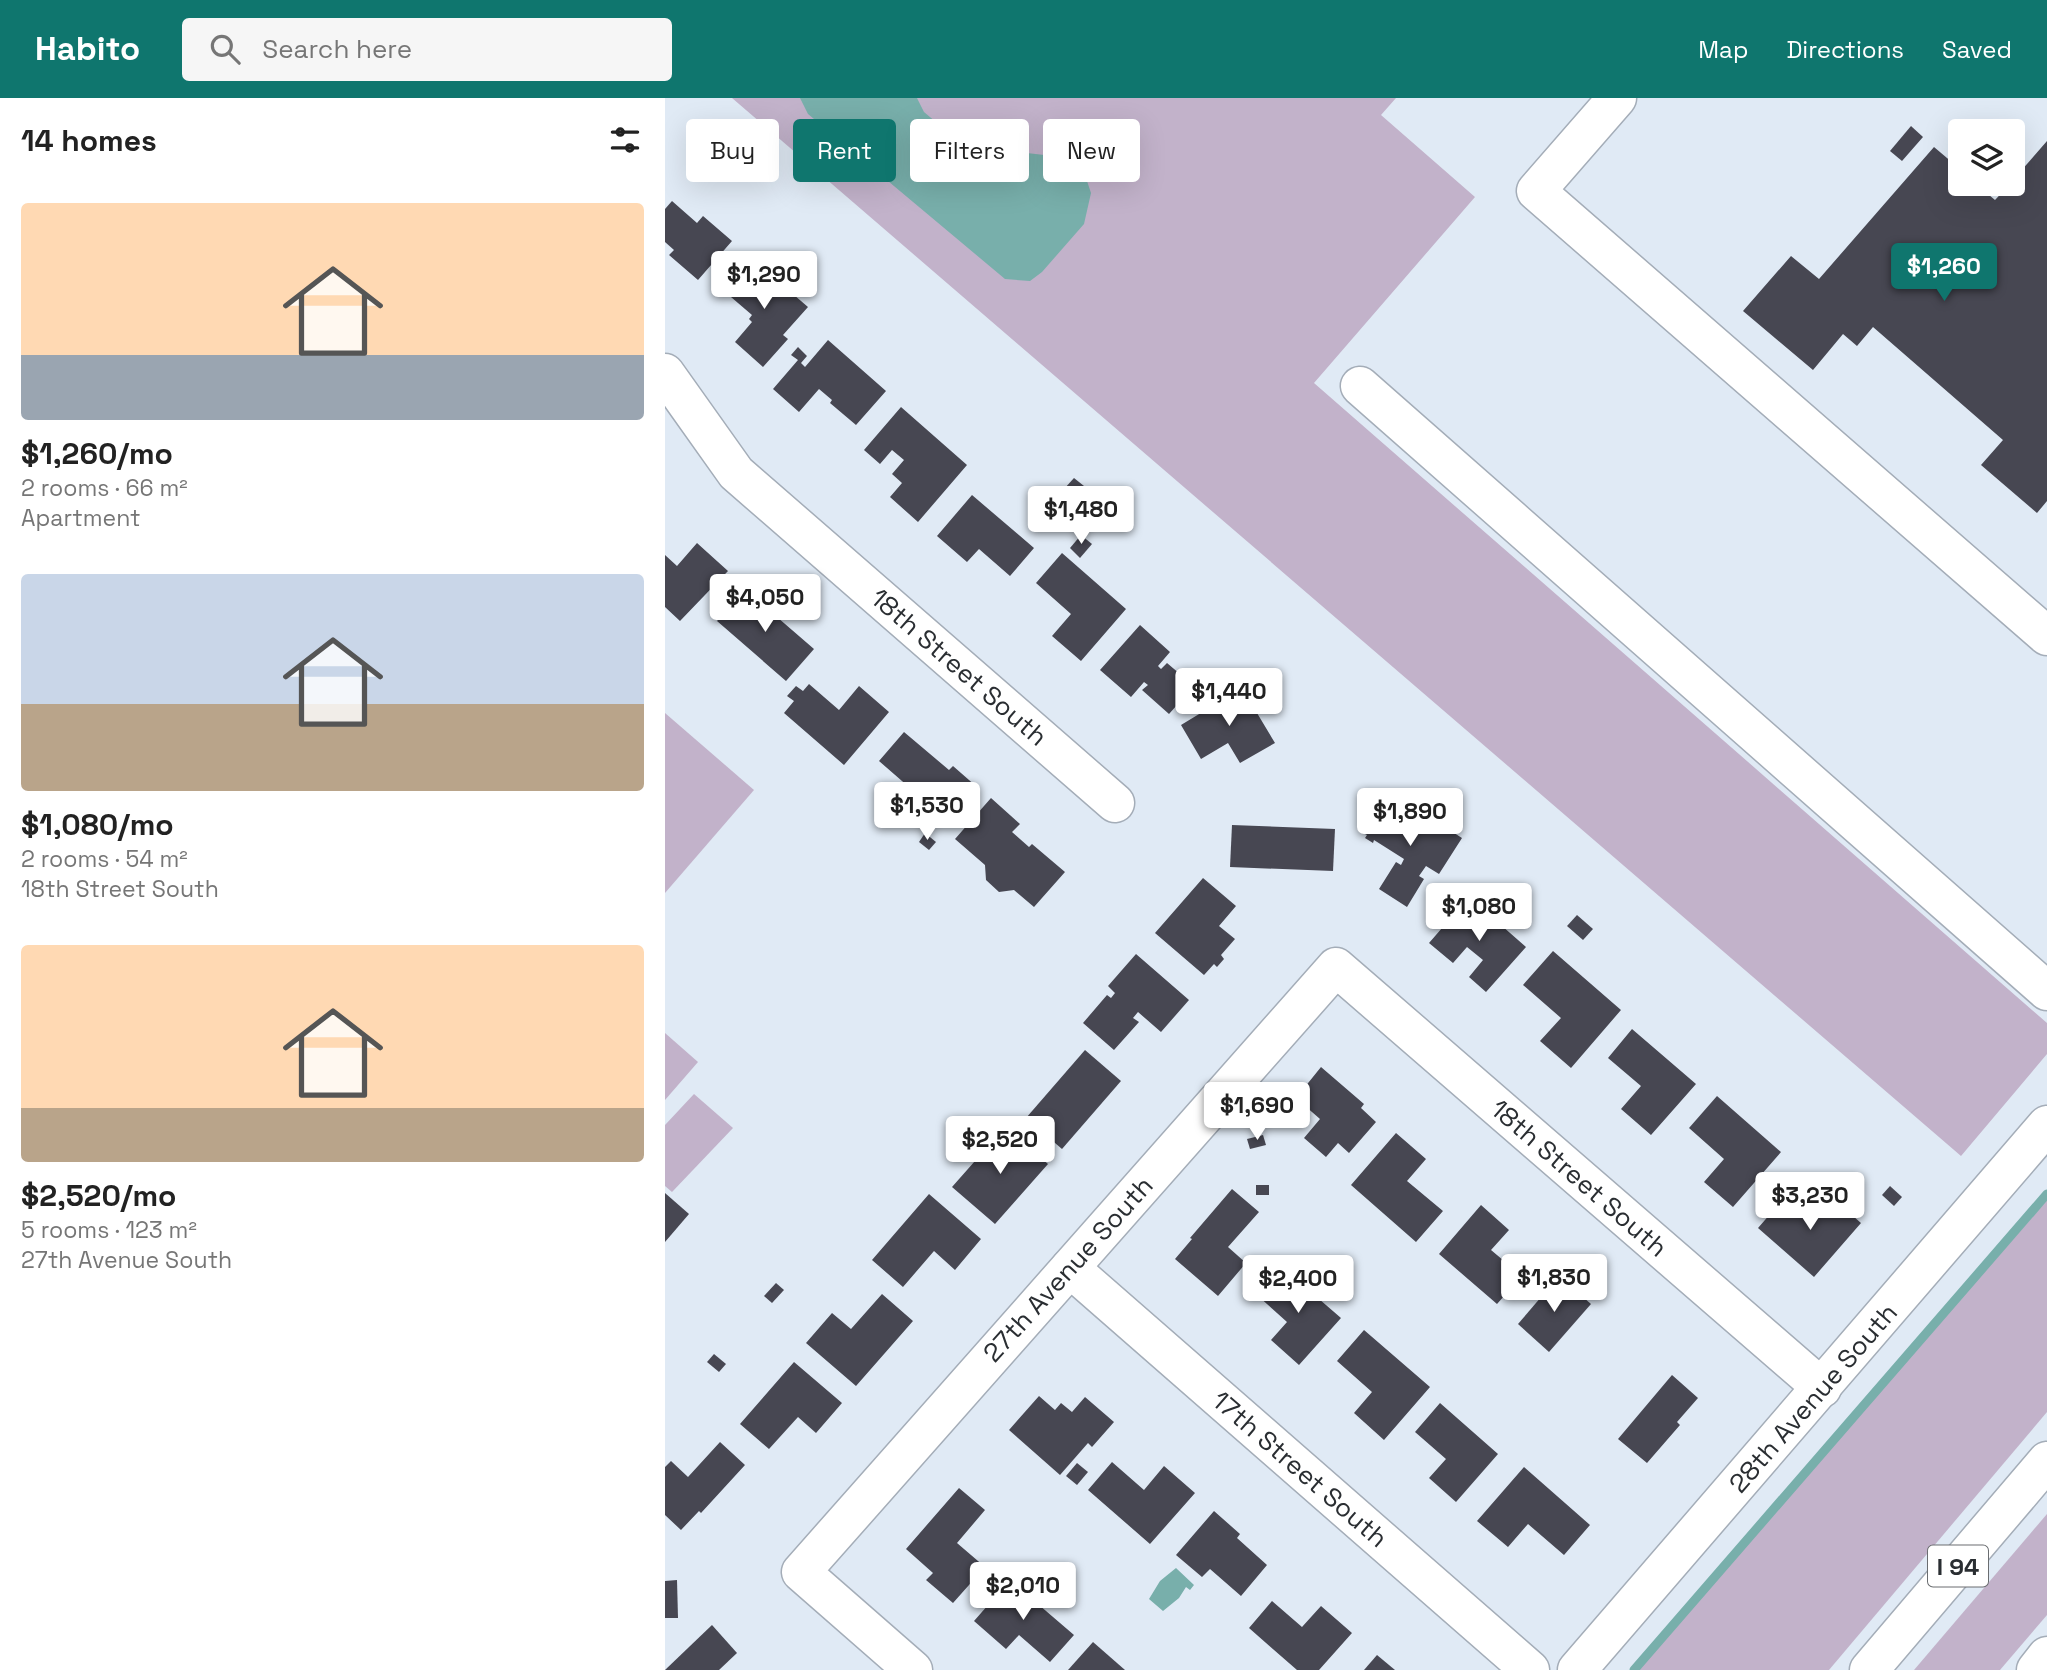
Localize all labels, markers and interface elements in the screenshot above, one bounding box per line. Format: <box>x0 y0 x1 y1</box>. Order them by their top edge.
search box <box>182 18 672 81</box>
text: Habito <box>35 28 140 70</box>
icon: search <box>206 30 244 68</box>
text: Search here <box>262 32 412 66</box>
text: Map <box>1698 34 1748 65</box>
text: Directions <box>1786 34 1904 65</box>
text: Saved <box>1942 34 2012 65</box>
chip: Buy <box>686 119 779 182</box>
chip: Rent <box>793 119 896 182</box>
chip: Filters <box>910 119 1029 182</box>
chip: New <box>1043 119 1140 182</box>
map controls <box>1948 119 2025 196</box>
button: layers <box>1948 119 2025 196</box>
text: 14 homes <box>21 121 157 160</box>
icon: filters <box>606 121 644 159</box>
pin: $1,260 <box>1887 244 2001 303</box>
icon: home <box>270 248 396 374</box>
text: $1,260 <box>1907 251 1981 281</box>
pin: $1,290 <box>707 252 821 311</box>
text: $1,290 <box>727 259 801 289</box>
text: $1,260/mo <box>21 434 173 473</box>
text: 2 rooms · 66 m² <box>21 473 188 503</box>
pin: $1,480 <box>1024 486 1138 546</box>
text: $1,480 <box>1044 494 1118 524</box>
text: Apartment <box>21 503 141 533</box>
pin: $4,050 <box>708 574 822 634</box>
street label: 18th Street South <box>863 581 1055 753</box>
text: $4,050 <box>726 582 804 612</box>
icon: home <box>270 619 396 745</box>
pin: $1,440 <box>1172 668 1286 728</box>
text: $1,440 <box>1191 676 1267 706</box>
pin: $1,530 <box>870 782 984 842</box>
pin: $1,890 <box>1353 788 1467 848</box>
text: $1,530 <box>890 790 964 820</box>
text: $1,890 <box>1373 796 1447 826</box>
text: $1,080/mo <box>21 805 174 844</box>
text: 2 rooms · 54 m² <box>21 844 188 874</box>
text: 18th Street South <box>21 874 219 904</box>
pin: $1,080 <box>1422 884 1536 943</box>
text: $1,080 <box>1442 891 1516 921</box>
icon: home <box>270 990 396 1116</box>
pin: $1,690 <box>1200 1082 1314 1142</box>
text: $1,690 <box>1220 1090 1294 1120</box>
street label: 18th Street South <box>1483 1092 1675 1264</box>
pin: $2,520 <box>943 1116 1057 1176</box>
text: $2,520 <box>962 1124 1038 1154</box>
street label: 27th Avenue South <box>976 1169 1160 1369</box>
pin: $3,230 <box>1753 1172 1867 1232</box>
text: $2,520/mo <box>21 1176 176 1215</box>
text: $3,230 <box>1771 1180 1849 1210</box>
text: 5 rooms · 123 m² <box>21 1215 197 1245</box>
text: 27th Avenue South <box>21 1245 232 1275</box>
pin: $1,830 <box>1497 1254 1611 1314</box>
pin: $2,400 <box>1241 1256 1355 1315</box>
text: $1,830 <box>1517 1262 1591 1292</box>
text: $2,400 <box>1259 1263 1337 1293</box>
street label: 28th Avenue South <box>1721 1296 1905 1500</box>
street label: 17th Street South <box>1205 1383 1395 1555</box>
road number: I 94 <box>1928 1546 1988 1586</box>
pin: $2,010 <box>966 1562 1080 1622</box>
text: $2,010 <box>986 1570 1060 1600</box>

